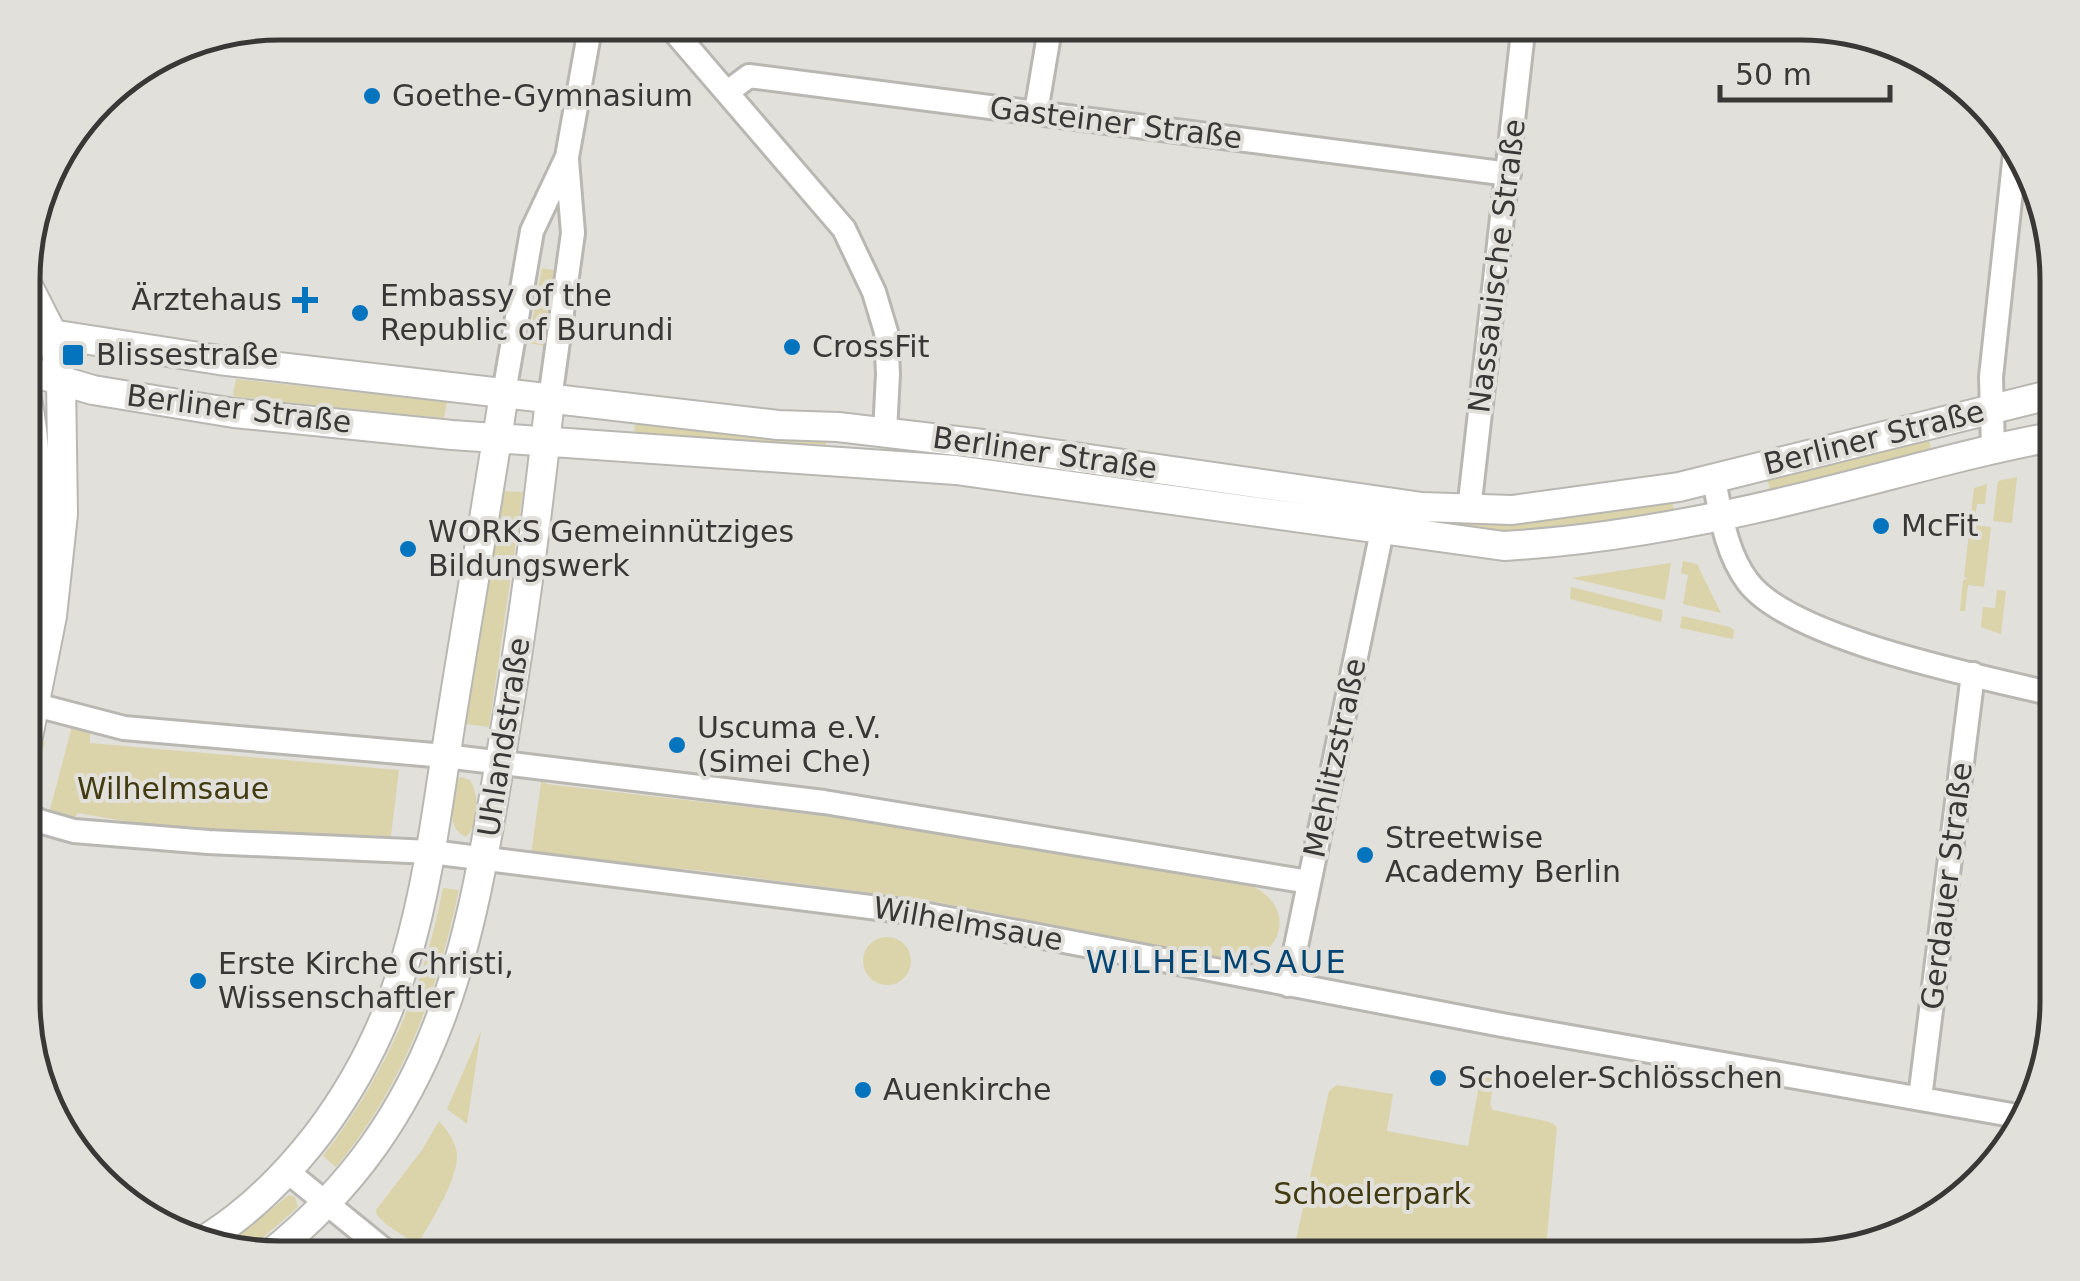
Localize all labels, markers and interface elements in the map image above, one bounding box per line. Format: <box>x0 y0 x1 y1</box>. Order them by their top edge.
scale bar <box>1720 40 1890 102</box>
text: 50 m <box>1735 57 1812 92</box>
place label: Goethe-Gymnasium <box>392 78 693 113</box>
marker: Goethe-Gymnasium <box>361 85 383 107</box>
street label: Gasteiner Straße <box>988 90 1244 155</box>
street label: Nassauische Straße <box>1461 117 1532 415</box>
place label: Embassy of the Republic of Burundi <box>380 278 674 347</box>
place label: Ärztehaus <box>131 282 282 317</box>
marker: Ärztehaus <box>292 287 318 313</box>
marker: Embassy of the Republic of Burundi <box>349 302 371 324</box>
place label: CrossFit <box>812 329 930 364</box>
marker: CrossFit <box>781 336 803 358</box>
place label: Blissestraße <box>96 337 278 372</box>
marker: Blissestraße <box>60 342 86 368</box>
street label: Berliner Straße <box>125 377 353 440</box>
street label: Berliner Straße <box>1760 393 1988 482</box>
street label: Berliner Straße <box>931 419 1160 486</box>
place label: McFit <box>1901 508 1979 543</box>
place label: WORKS Gemeinnütziges Bildungswerk <box>428 514 794 583</box>
marker: McFit <box>1870 515 1892 537</box>
marker: WORKS Gemeinnütziges Bildungswerk <box>397 538 419 560</box>
street label: Uhlandstraße <box>470 635 537 839</box>
street label: Mehlitzstraße <box>1296 655 1373 861</box>
place label: Uscuma e.V. (Simei Che) <box>697 710 881 779</box>
marker: Uscuma e.V. (Simei Che) <box>666 734 688 756</box>
street label: Gerdauer Straße <box>1914 760 1979 1012</box>
park label: Wilhelmsaue <box>77 771 269 806</box>
place label: Streetwise Academy Berlin <box>1385 820 1621 889</box>
marker: Streetwise Academy Berlin <box>1354 844 1376 866</box>
street label: Wilhelmsaue <box>870 890 1066 957</box>
district label: WILHELMSAUE <box>1086 943 1348 981</box>
place label: Erste Kirche Christi, Wissenschaftler <box>218 946 514 1015</box>
marker: Erste Kirche Christi, Wissenschaftler <box>187 970 209 992</box>
place label: Schoeler-Schlösschen <box>1458 1060 1783 1095</box>
marker: Schoeler-Schlösschen <box>1427 1067 1449 1089</box>
place label: Auenkirche <box>883 1072 1051 1107</box>
marker: Auenkirche <box>852 1079 874 1101</box>
park label: Schoelerpark <box>1273 1176 1471 1211</box>

